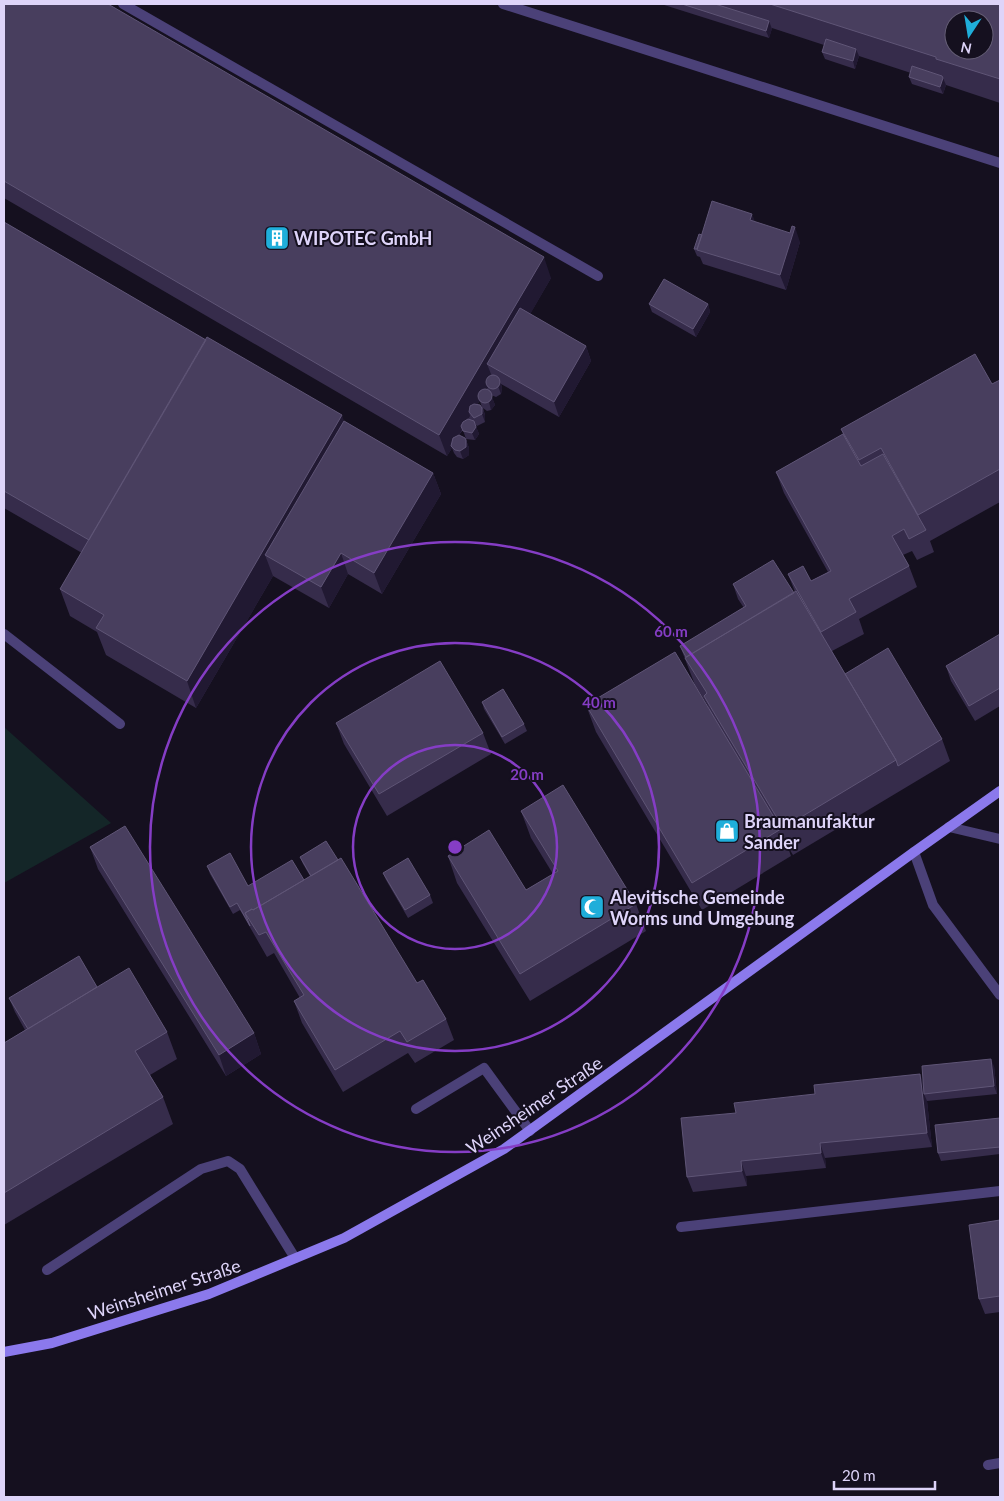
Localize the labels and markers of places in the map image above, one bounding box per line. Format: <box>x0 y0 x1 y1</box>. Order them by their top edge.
building icon: WIPOTEC GmbH <box>264 225 290 251</box>
place label: WIPOTEC GmbH <box>294 227 432 249</box>
place label: Braumanufaktur Sander <box>744 810 875 853</box>
shop icon: Braumanufaktur Sander <box>714 818 740 844</box>
centre of rings <box>446 838 464 856</box>
place label: Alevitische Gemeinde Worms und Umgebung <box>609 886 795 929</box>
mosque icon: Alevitische Gemeinde Worms und Umgebung <box>579 894 605 920</box>

